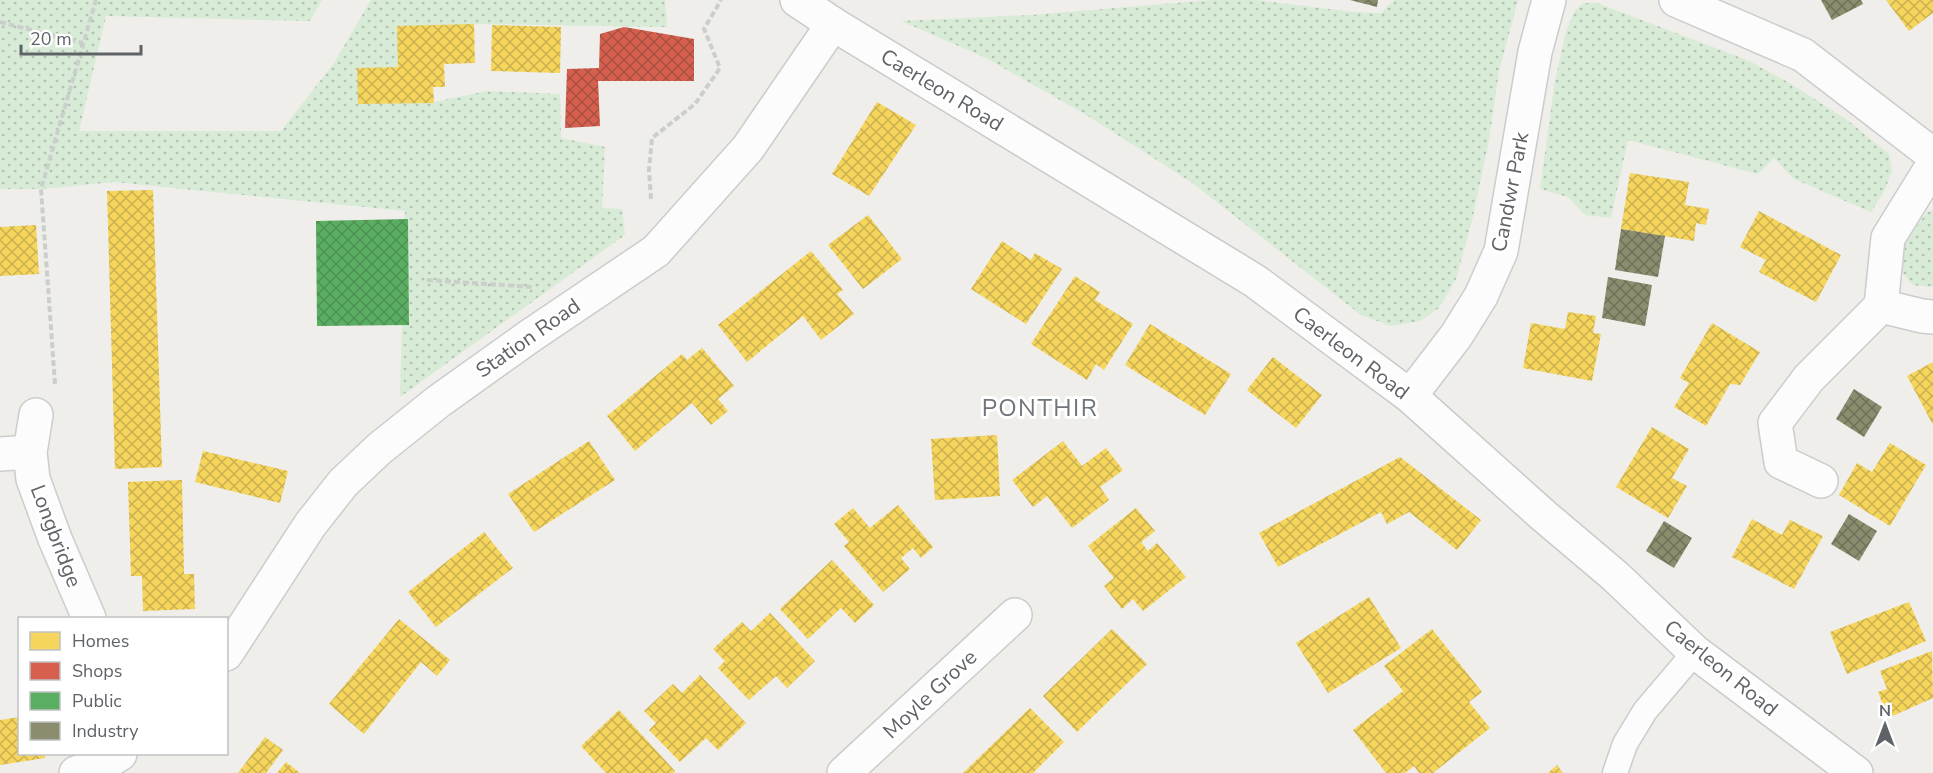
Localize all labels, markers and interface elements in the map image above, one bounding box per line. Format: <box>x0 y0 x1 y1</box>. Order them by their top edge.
scale bar <box>21 18 141 56</box>
text: 20 m <box>30 27 72 51</box>
street label: Caerleon Road <box>875 42 1009 138</box>
street label: Candwr Park <box>1485 129 1535 254</box>
street label: Station Road <box>470 292 586 384</box>
street label: Caerleon Road <box>1287 300 1415 406</box>
district label: PONTHIR <box>982 392 1098 424</box>
street label: Longbridge <box>24 481 88 591</box>
street label: Caerleon Road <box>1658 613 1784 723</box>
legend <box>18 617 228 755</box>
text: Homes <box>72 629 129 653</box>
street label: Moyle Grove <box>877 643 983 745</box>
text: Shops <box>72 659 122 683</box>
text: Public <box>72 689 122 713</box>
north arrow <box>1855 695 1915 755</box>
text: N <box>1879 700 1891 722</box>
text: Industry <box>72 719 139 743</box>

